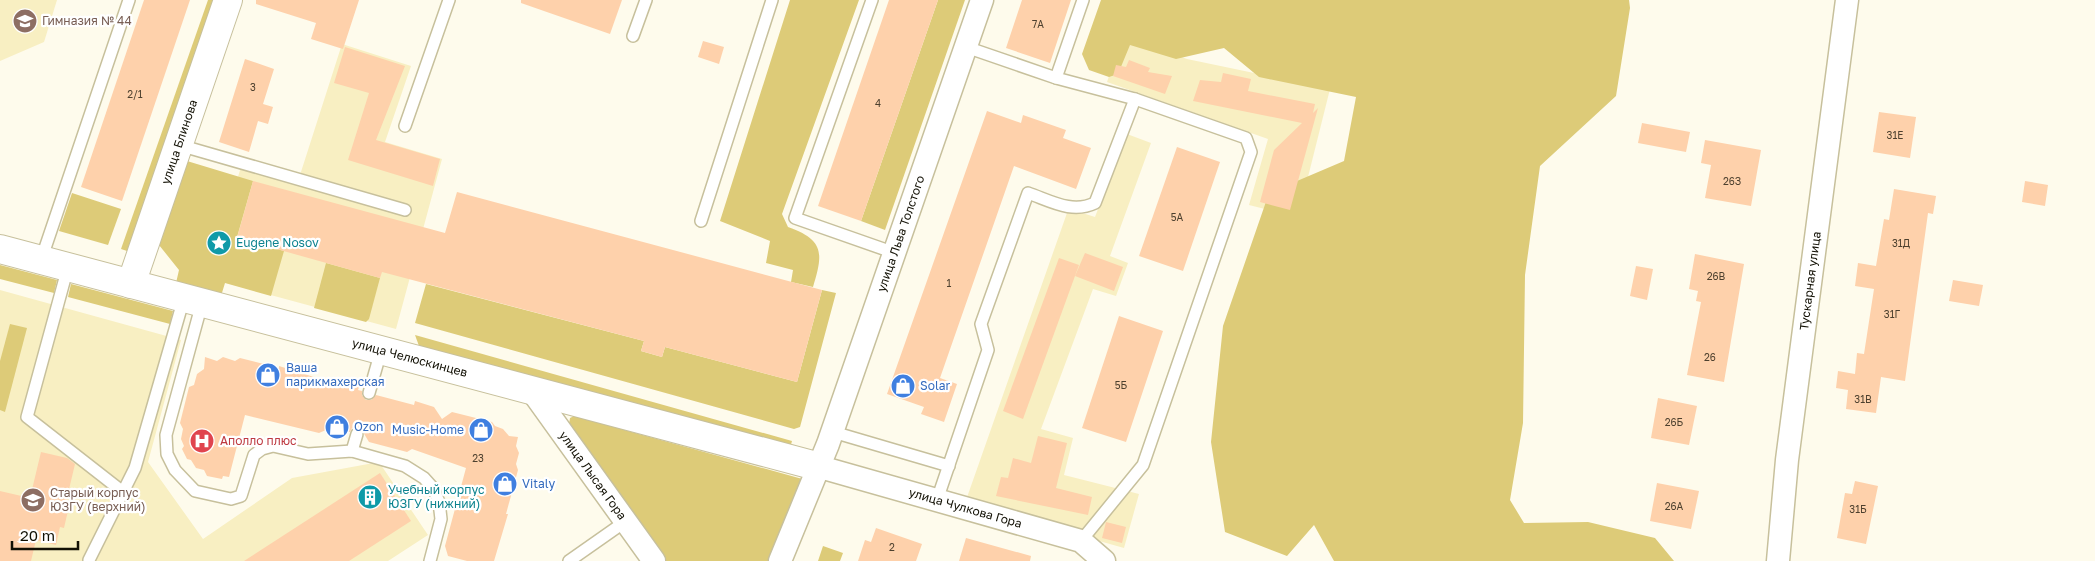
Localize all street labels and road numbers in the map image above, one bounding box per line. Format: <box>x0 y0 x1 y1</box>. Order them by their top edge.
street label: улица Блинова <box>158 98 200 186</box>
street label: улица Льва Толстого <box>873 173 928 294</box>
street label: Тускарная улица <box>1796 230 1824 331</box>
street label: улица Челюскинцев <box>351 335 469 380</box>
street label: улица Лысая Гора <box>556 428 630 522</box>
street label: улица Чулкова Гора <box>907 485 1024 531</box>

